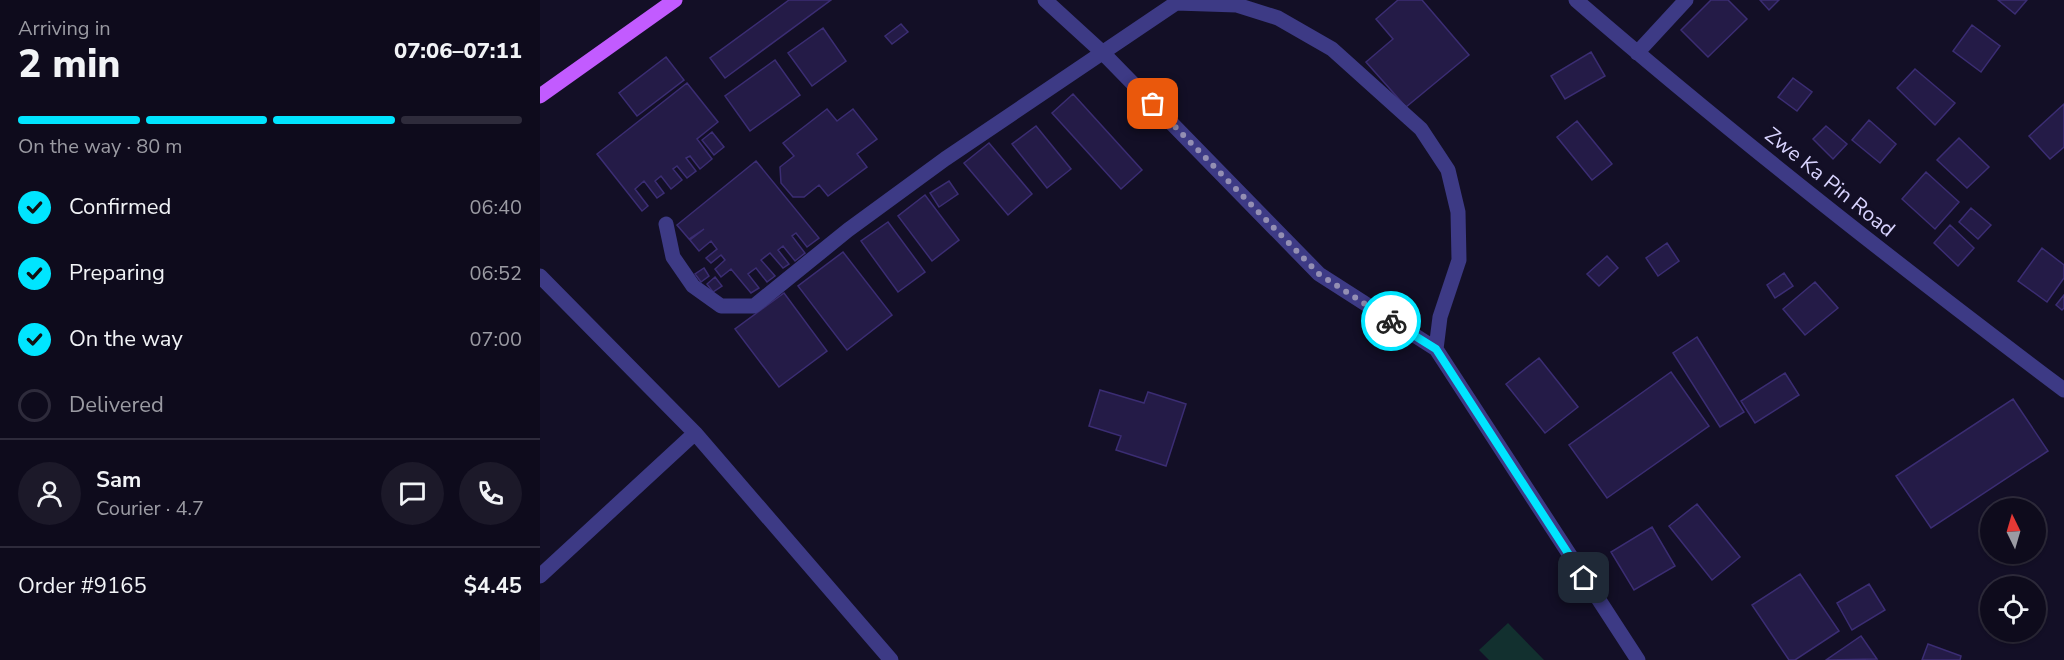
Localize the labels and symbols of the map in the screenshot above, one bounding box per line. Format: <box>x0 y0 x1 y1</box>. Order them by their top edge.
pin <box>1127 78 1178 129</box>
street label: Zwe Ka Pin Road <box>1759 121 1901 243</box>
courier <box>1361 291 1421 351</box>
north arrow <box>1980 498 2046 564</box>
pin <box>1558 552 1609 603</box>

